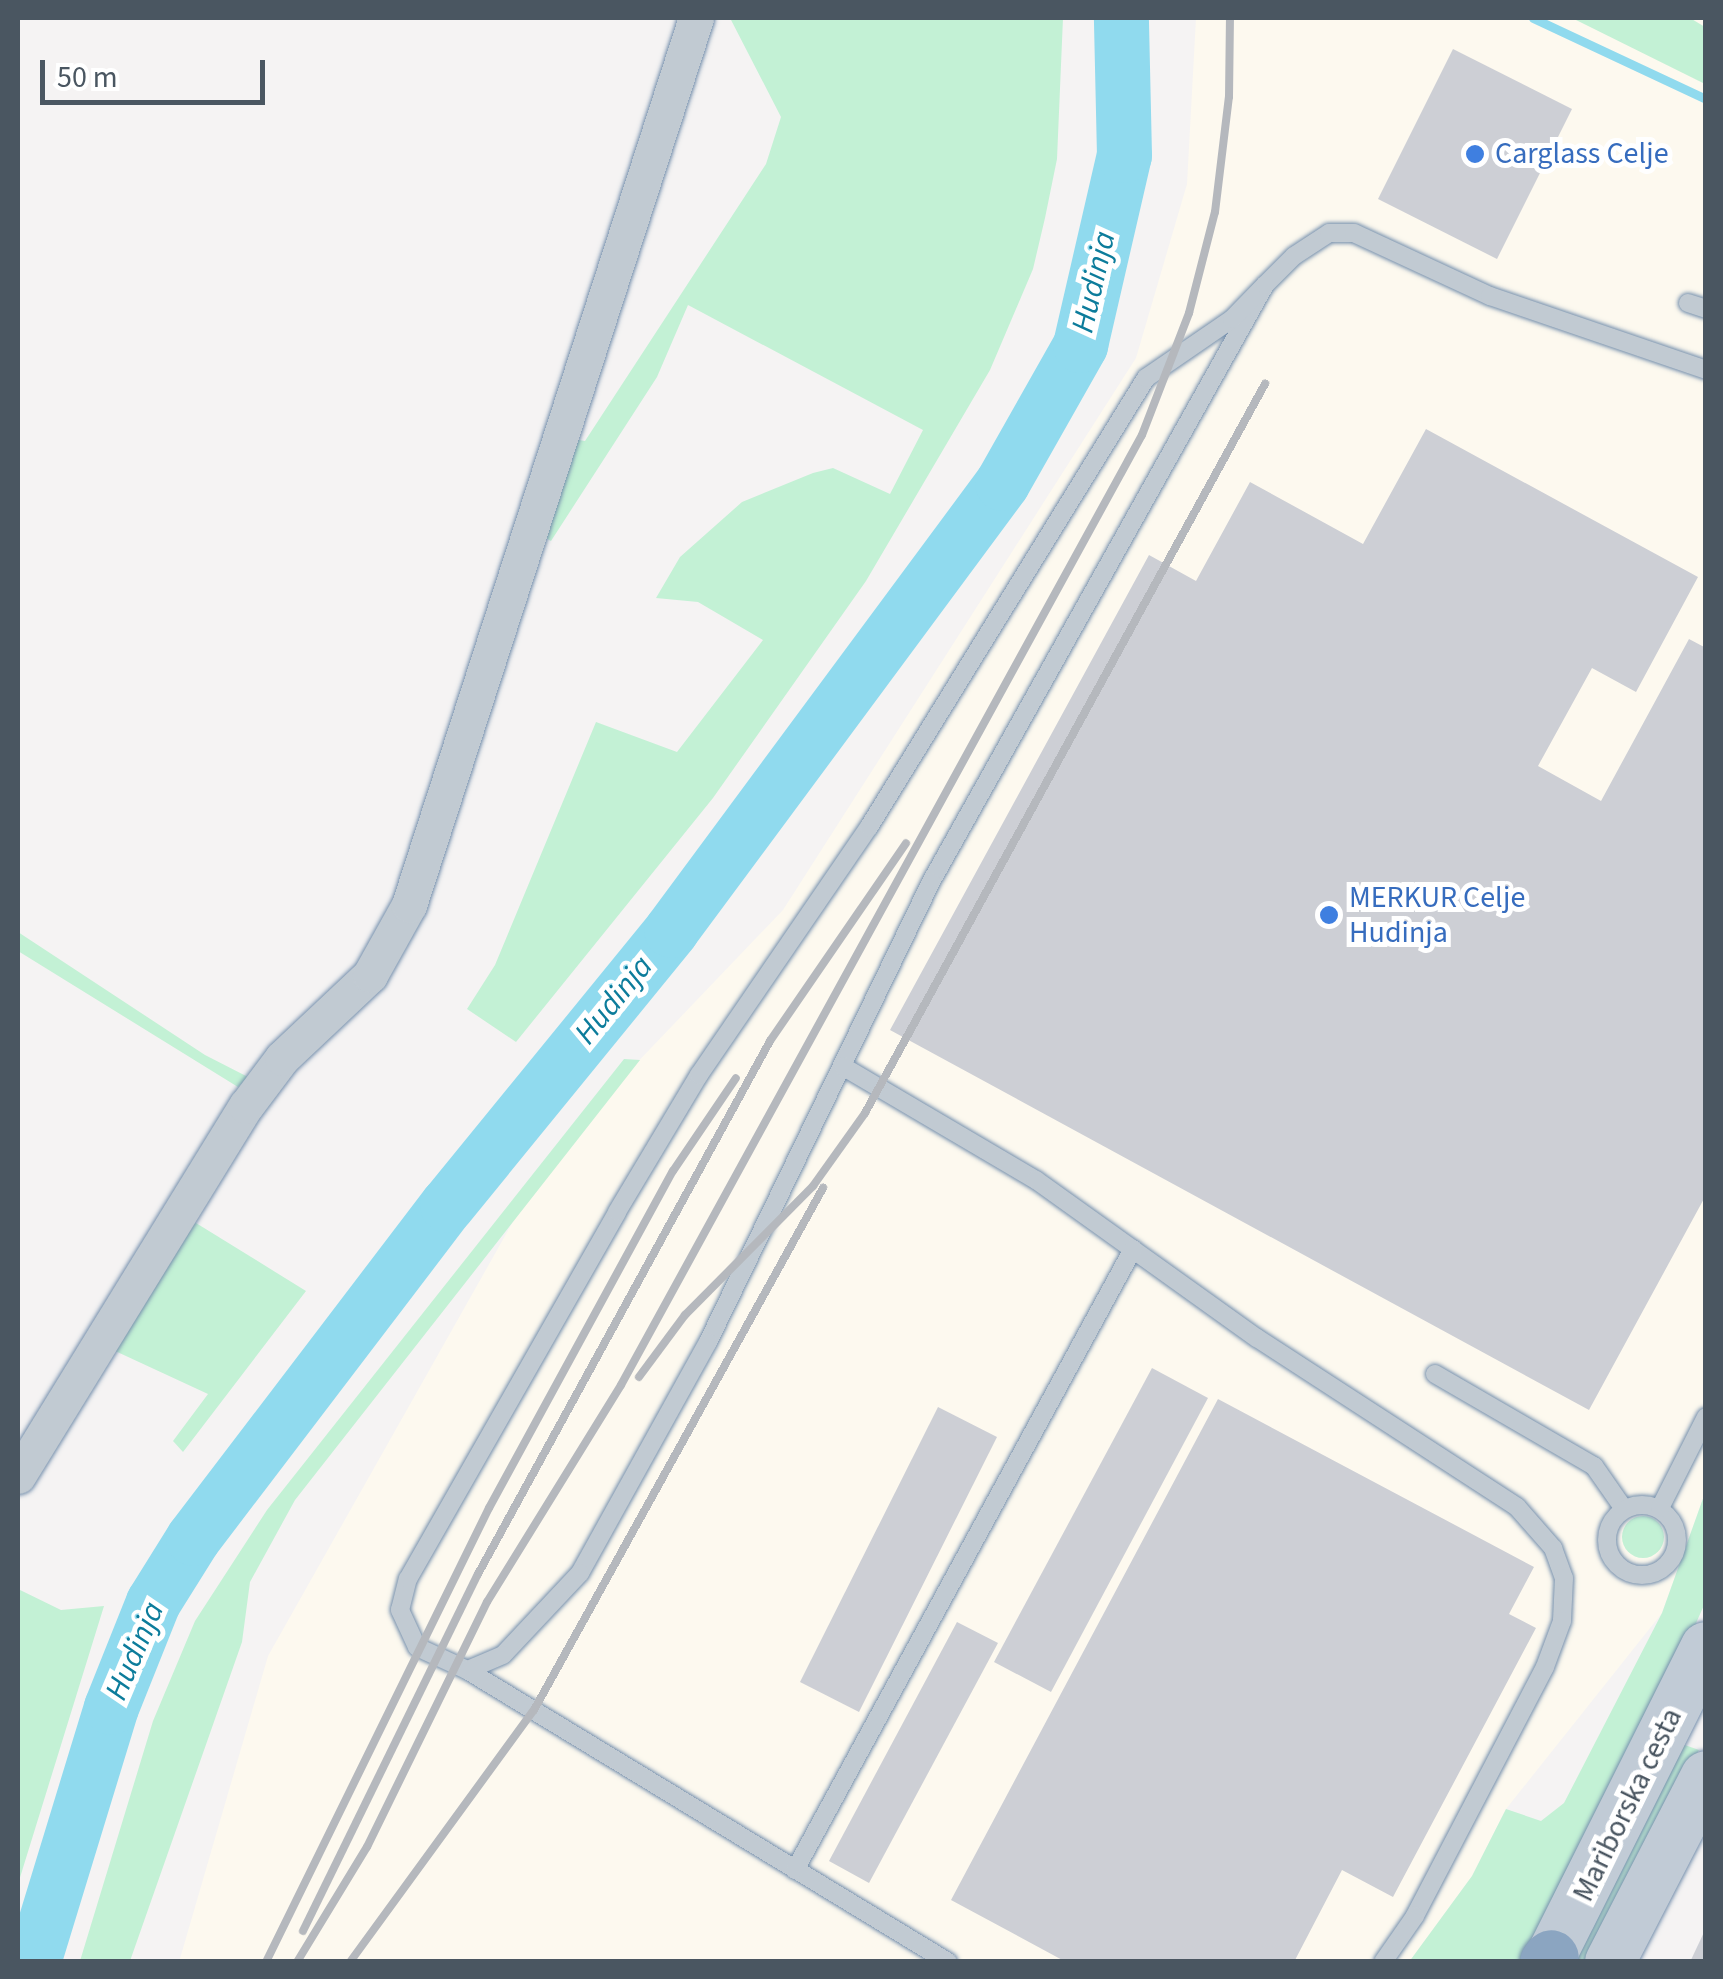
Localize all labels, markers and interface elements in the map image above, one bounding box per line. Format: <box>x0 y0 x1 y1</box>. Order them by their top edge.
scale bar <box>45 40 270 102</box>
text: 50 m <box>57 56 118 99</box>
place label: Carglass Celje <box>1495 136 1669 172</box>
marker: Carglass Celje <box>1464 143 1486 165</box>
water label: Hudinja <box>1064 228 1124 336</box>
place label: MERKUR Celje Hudinja <box>1349 880 1525 950</box>
marker: MERKUR Celje Hudinja <box>1318 904 1340 926</box>
water label: Hudinja <box>567 948 661 1052</box>
water label: Hudinja <box>97 1596 173 1706</box>
street label: Mariborska cesta <box>1566 1702 1690 1908</box>

